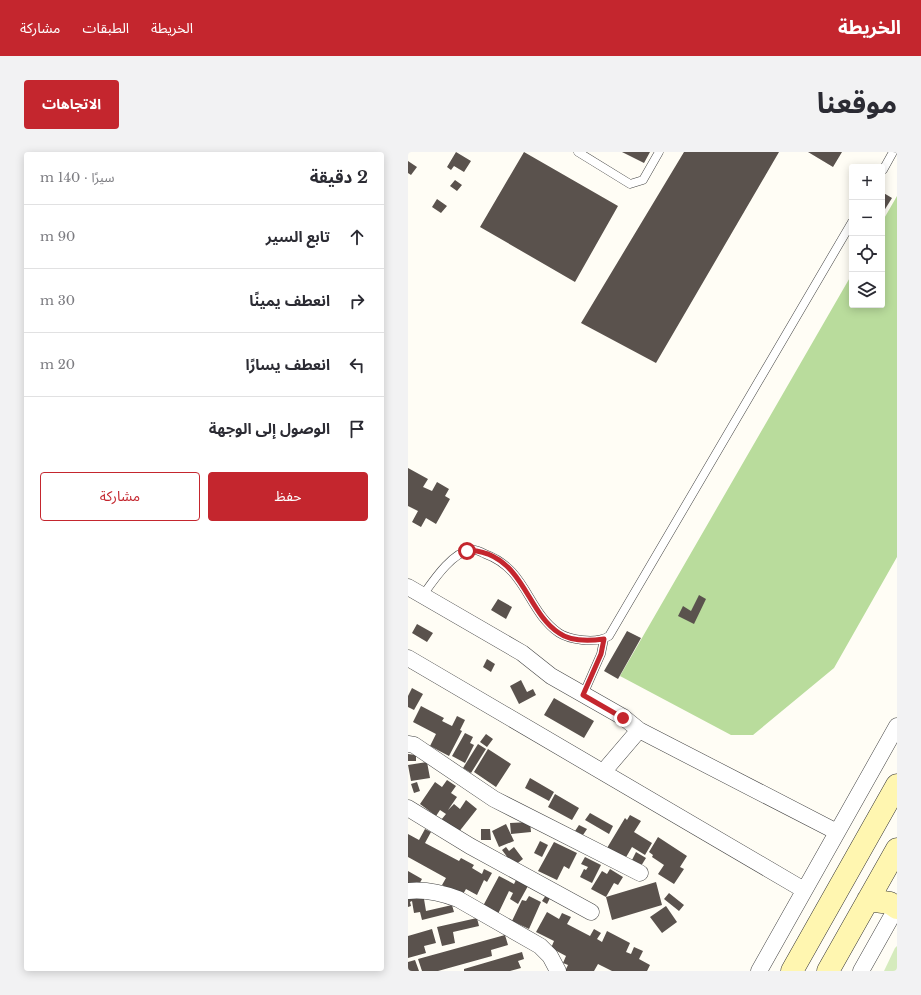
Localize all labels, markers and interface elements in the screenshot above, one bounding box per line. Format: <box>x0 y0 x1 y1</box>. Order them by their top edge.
text: الخريطة <box>838 16 901 39</box>
text: مشاركة <box>20 19 60 37</box>
text: الطبقات <box>82 19 129 37</box>
text: الخريطة <box>151 19 193 37</box>
button: الاتجاهات <box>24 80 119 129</box>
text: موقعنا <box>817 86 897 121</box>
map controls <box>849 164 885 308</box>
button: + <box>849 164 885 200</box>
text: 2 دقيقة <box>310 167 368 188</box>
text: سيرًا · 140 m <box>40 169 115 186</box>
button: − <box>849 200 885 236</box>
icon: ahead <box>346 226 368 248</box>
text: تابع السير <box>266 227 330 246</box>
text: 90 m <box>40 228 75 245</box>
button: locate <box>849 236 885 272</box>
button: layers <box>849 272 885 308</box>
icon: right <box>346 290 368 312</box>
text: انعطف يمينًا <box>249 291 330 310</box>
text: 30 m <box>40 292 75 309</box>
icon: left <box>346 354 368 376</box>
text: انعطف يسارًا <box>245 355 330 374</box>
text: 20 m <box>40 356 75 373</box>
icon: arrive <box>346 418 368 440</box>
text: الوصول إلى الوجهة <box>209 419 330 438</box>
button: مشاركة <box>40 472 200 521</box>
button: حفظ <box>208 472 368 521</box>
route start <box>458 542 476 560</box>
route end <box>614 709 632 727</box>

